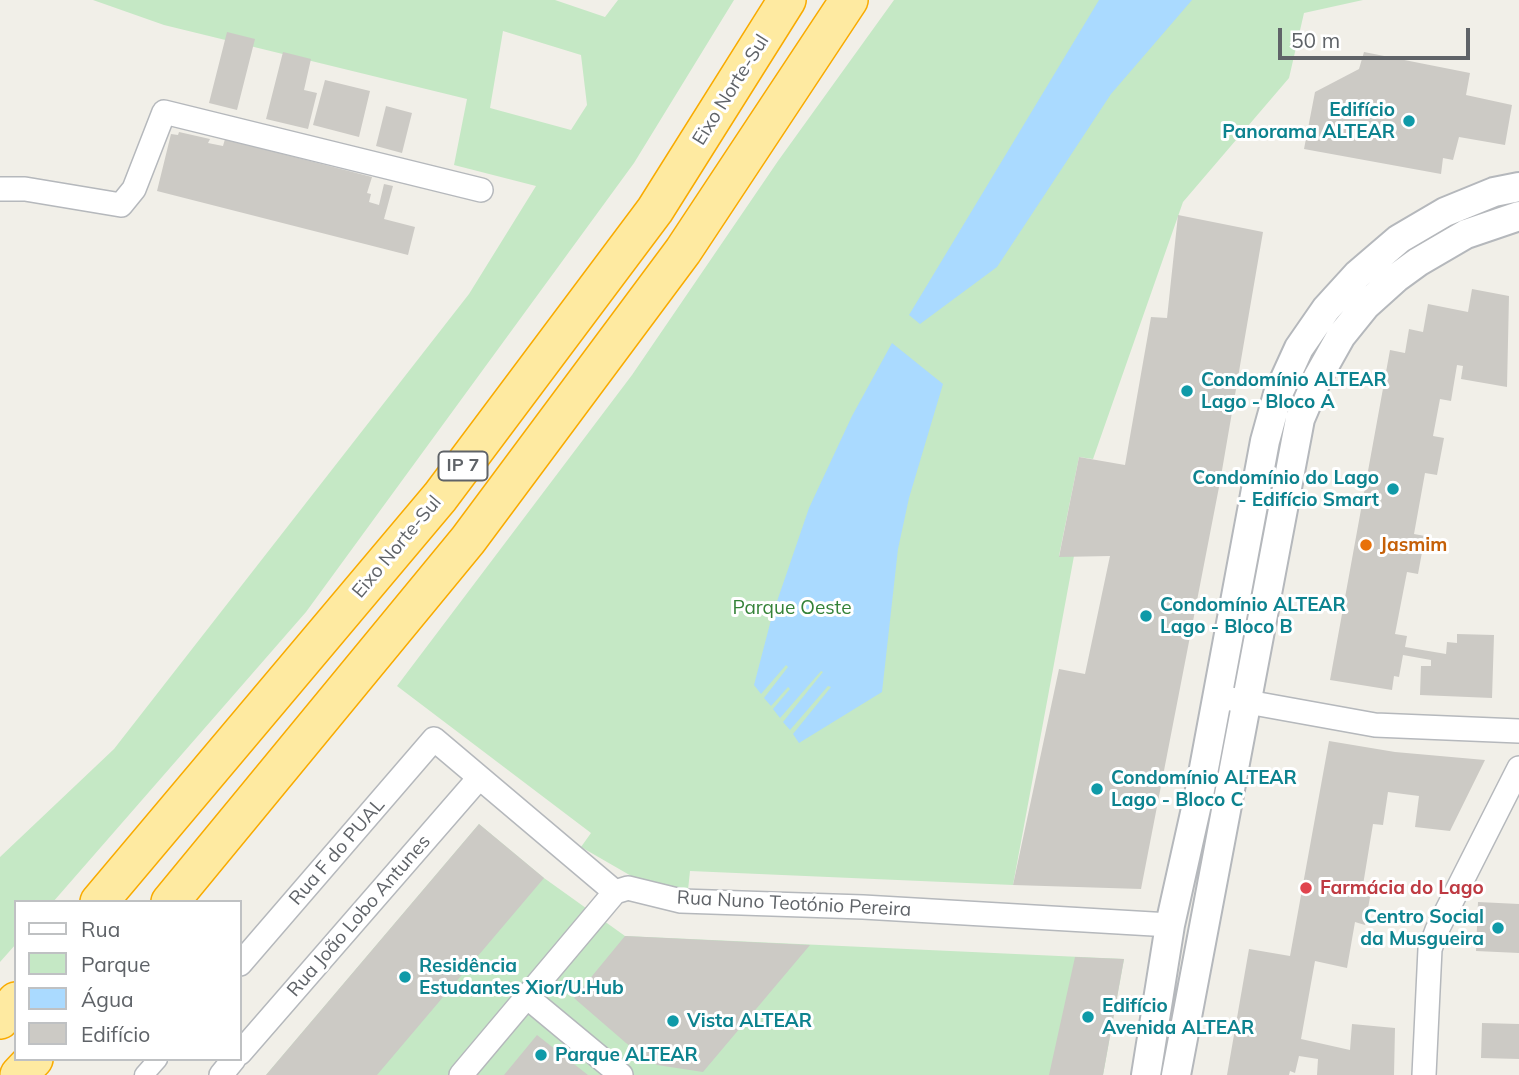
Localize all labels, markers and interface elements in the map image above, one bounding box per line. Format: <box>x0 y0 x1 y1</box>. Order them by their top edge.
scale bar <box>1281 14 1474 58</box>
text: 50 m <box>1291 27 1340 53</box>
street label: Eixo Norte-Sul <box>688 31 774 149</box>
place label: Edifício Panorama ALTEAR <box>1222 99 1395 143</box>
marker: Edifício Panorama ALTEAR <box>1401 113 1417 129</box>
place label: Condomínio ALTEAR Lago - Bloco A <box>1201 369 1387 413</box>
marker: Condomínio ALTEAR Lago - Bloco A <box>1179 383 1195 399</box>
road number: IP 7 <box>438 452 488 480</box>
place label: Condomínio do Lago - Edifício Smart <box>1192 467 1379 511</box>
marker: Condomínio do Lago - Edifício Smart <box>1385 481 1401 497</box>
street label: Eixo Norte-Sul <box>348 491 446 603</box>
place label: Jasmim <box>1380 534 1447 556</box>
marker: Jasmim <box>1358 537 1374 553</box>
place label: Condomínio ALTEAR Lago - Bloco B <box>1160 594 1346 638</box>
park label: Parque Oeste <box>733 597 851 619</box>
marker: Condomínio ALTEAR Lago - Bloco B <box>1138 608 1154 624</box>
place label: Condomínio ALTEAR Lago - Bloco C <box>1111 767 1297 811</box>
marker: Condomínio ALTEAR Lago - Bloco C <box>1089 781 1105 797</box>
street label: Rua F do PUAL <box>285 794 389 910</box>
street label: Rua João Lobo Antunes <box>283 831 435 1001</box>
place label: Farmácia do Lago <box>1320 877 1484 899</box>
marker: Farmácia do Lago <box>1298 880 1314 896</box>
street label: Rua Nuno Teotónio Pereira <box>676 886 912 922</box>
legend <box>14 900 242 1061</box>
place label: Centro Social da Musgueira <box>1360 906 1484 950</box>
text: Rua <box>81 916 120 942</box>
marker: Centro Social da Musgueira <box>1490 920 1506 936</box>
text: Parque <box>81 951 150 977</box>
place label: Residência Estudantes Xior/U.Hub <box>419 955 624 999</box>
marker: Residência Estudantes Xior/U.Hub <box>397 969 413 985</box>
text: Água <box>81 986 134 1012</box>
place label: Edifício Avenida ALTEAR <box>1102 995 1254 1039</box>
marker: Edifício Avenida ALTEAR <box>1080 1009 1096 1025</box>
place label: Vista ALTEAR <box>687 1010 812 1032</box>
marker: Vista ALTEAR <box>665 1013 681 1029</box>
text: Edifício <box>81 1021 150 1047</box>
place label: Parque ALTEAR <box>555 1044 698 1066</box>
marker: Parque ALTEAR <box>533 1047 549 1063</box>

